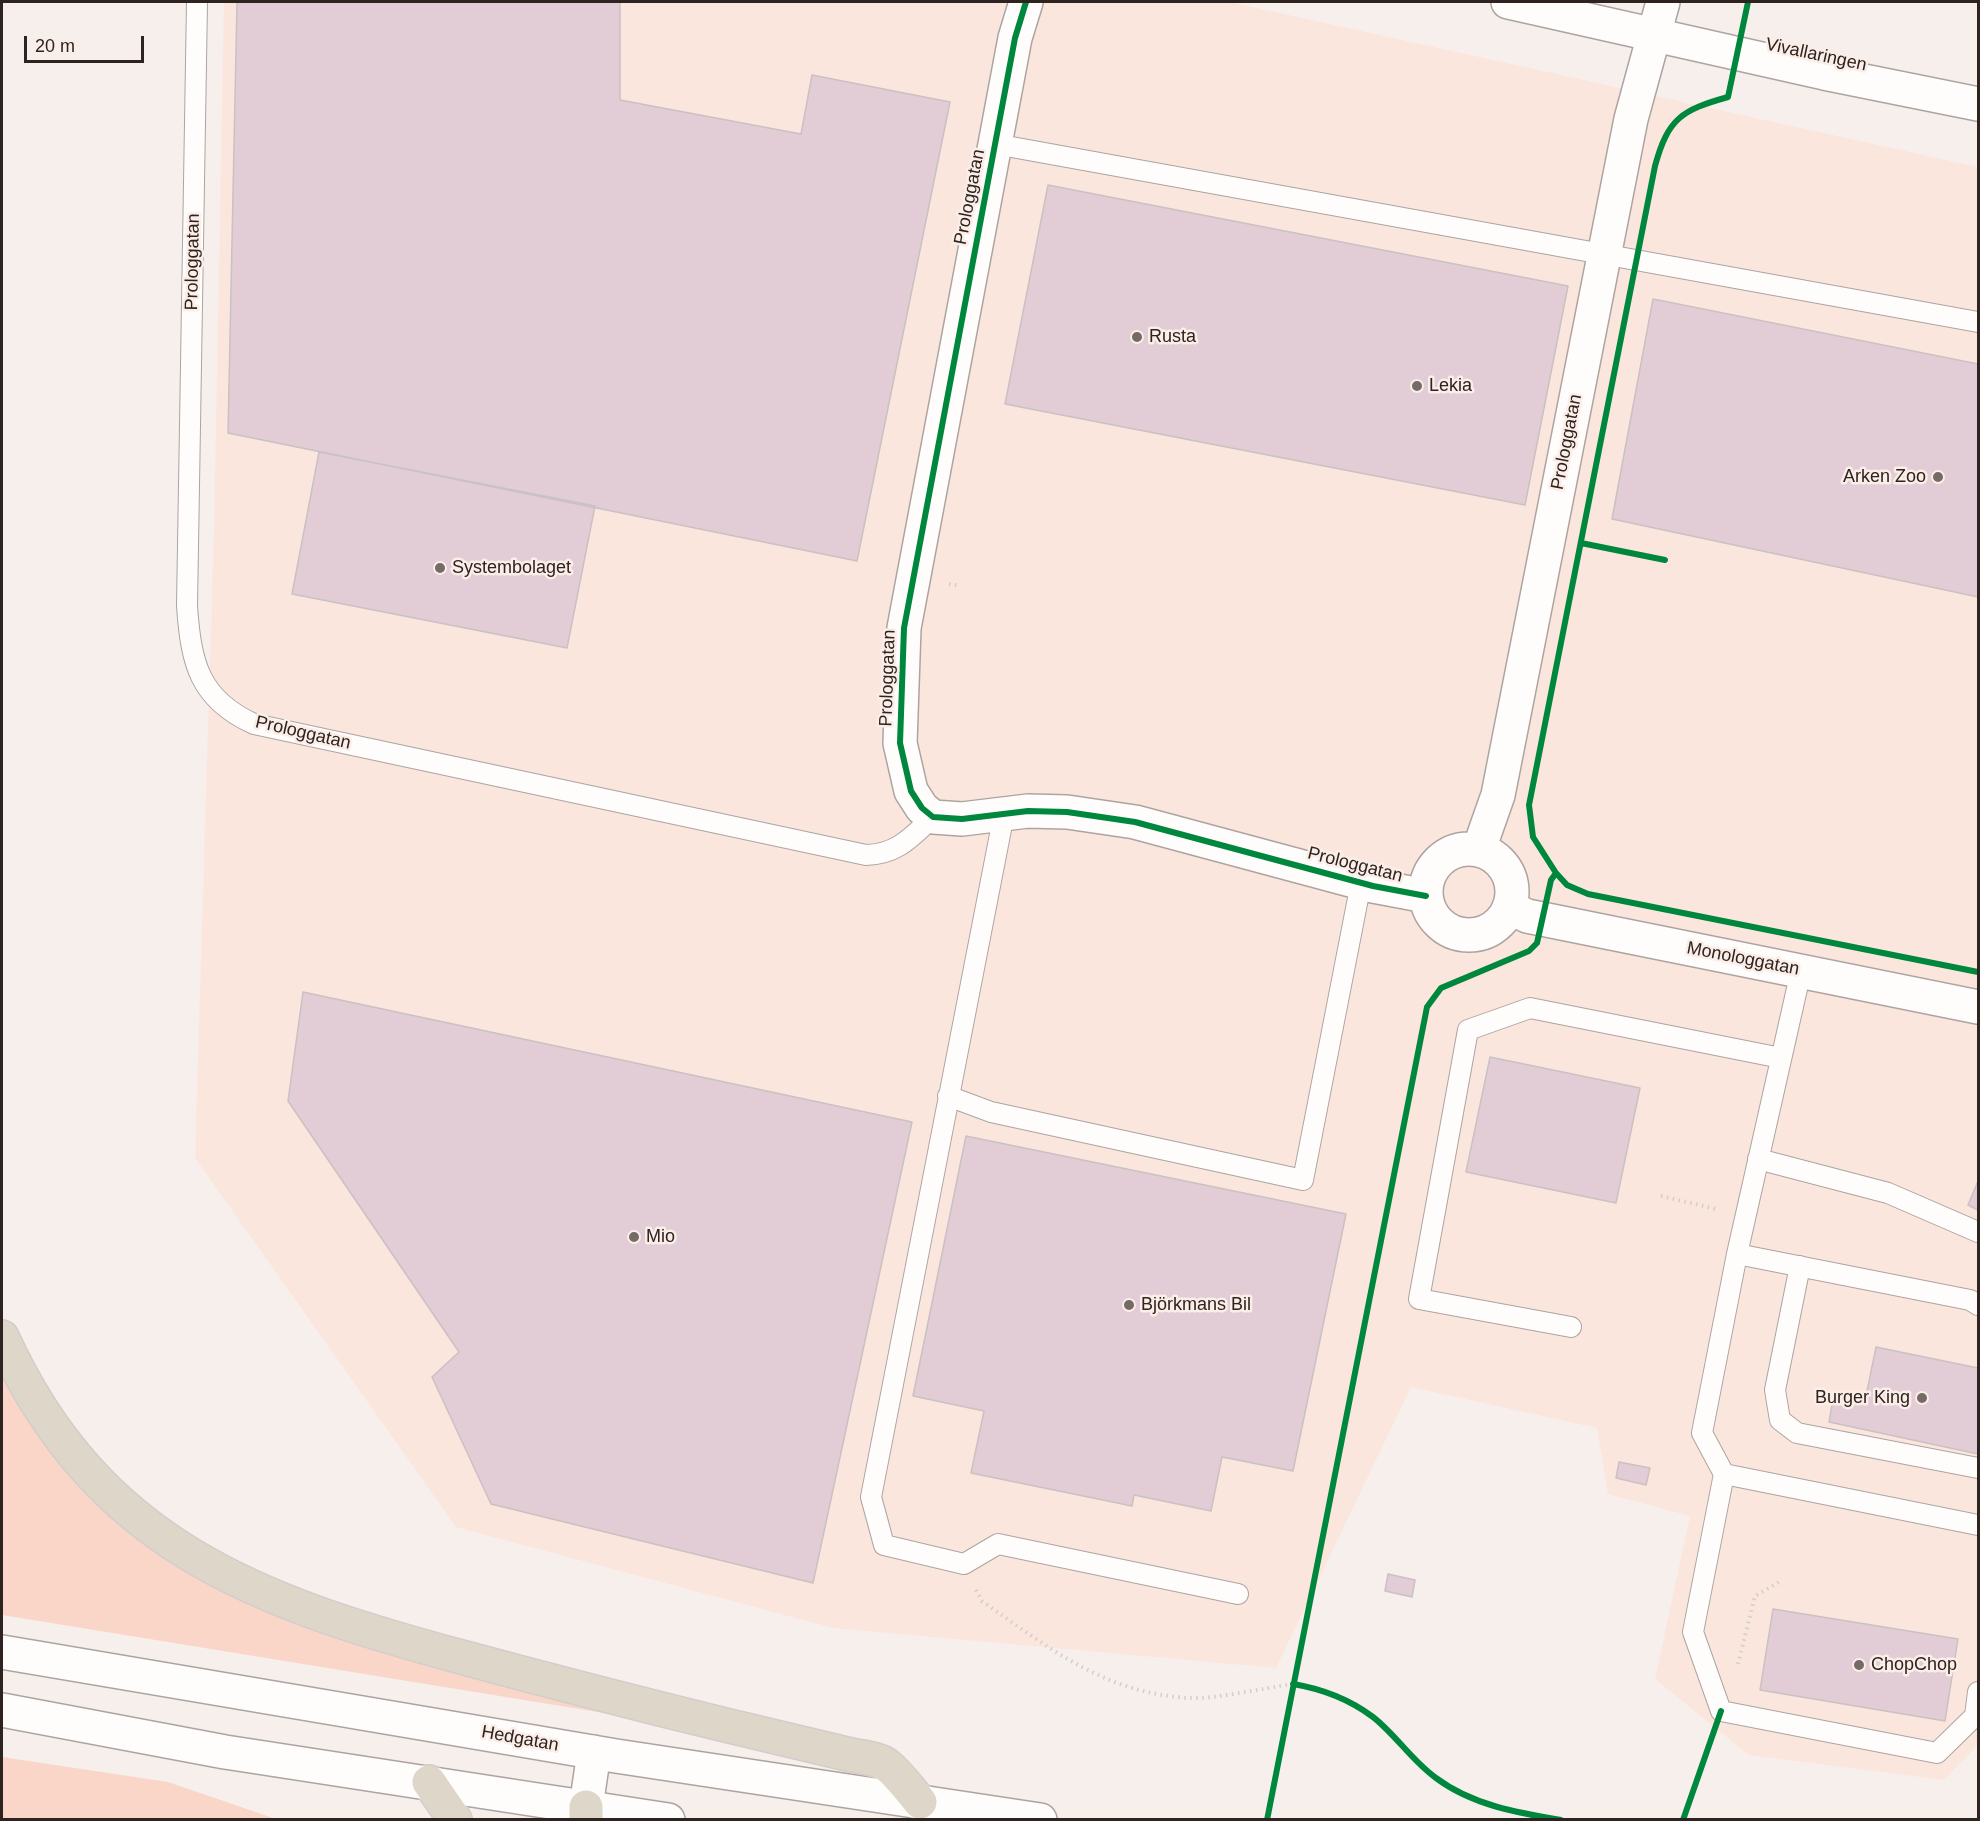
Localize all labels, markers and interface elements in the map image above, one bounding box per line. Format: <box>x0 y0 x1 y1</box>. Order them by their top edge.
scale bar <box>27 24 147 62</box>
street label: Vivallaringen <box>1764 34 1868 76</box>
text: 20 m <box>35 36 75 56</box>
street label: Prologgatan <box>950 147 990 247</box>
street label: Prologgatan <box>181 213 205 311</box>
place label: Rusta <box>1149 326 1196 348</box>
marker: Rusta <box>1130 330 1144 344</box>
place label: Lekia <box>1429 375 1472 397</box>
marker: Lekia <box>1410 379 1424 393</box>
street label: Prologgatan <box>1547 392 1587 492</box>
place label: Arken Zoo <box>1843 466 1926 488</box>
marker: Arken Zoo <box>1931 470 1945 484</box>
place label: Systembolaget <box>452 557 571 579</box>
marker: Systembolaget <box>433 561 447 575</box>
street label: Prologgatan <box>876 629 900 727</box>
street label: Prologgatan <box>253 712 353 754</box>
street label: Prologgatan <box>1305 843 1405 887</box>
street label: Monologgatan <box>1685 938 1801 980</box>
place label: Mio <box>646 1226 675 1248</box>
marker: Mio <box>627 1230 641 1244</box>
place label: Björkmans Bil <box>1141 1294 1251 1316</box>
marker: Björkmans Bil <box>1122 1298 1136 1312</box>
place label: Burger King <box>1815 1387 1910 1409</box>
marker: Burger King <box>1915 1391 1929 1405</box>
place label: ChopChop <box>1871 1654 1957 1676</box>
marker: ChopChop <box>1852 1658 1866 1672</box>
street label: Hedgatan <box>480 1722 560 1756</box>

